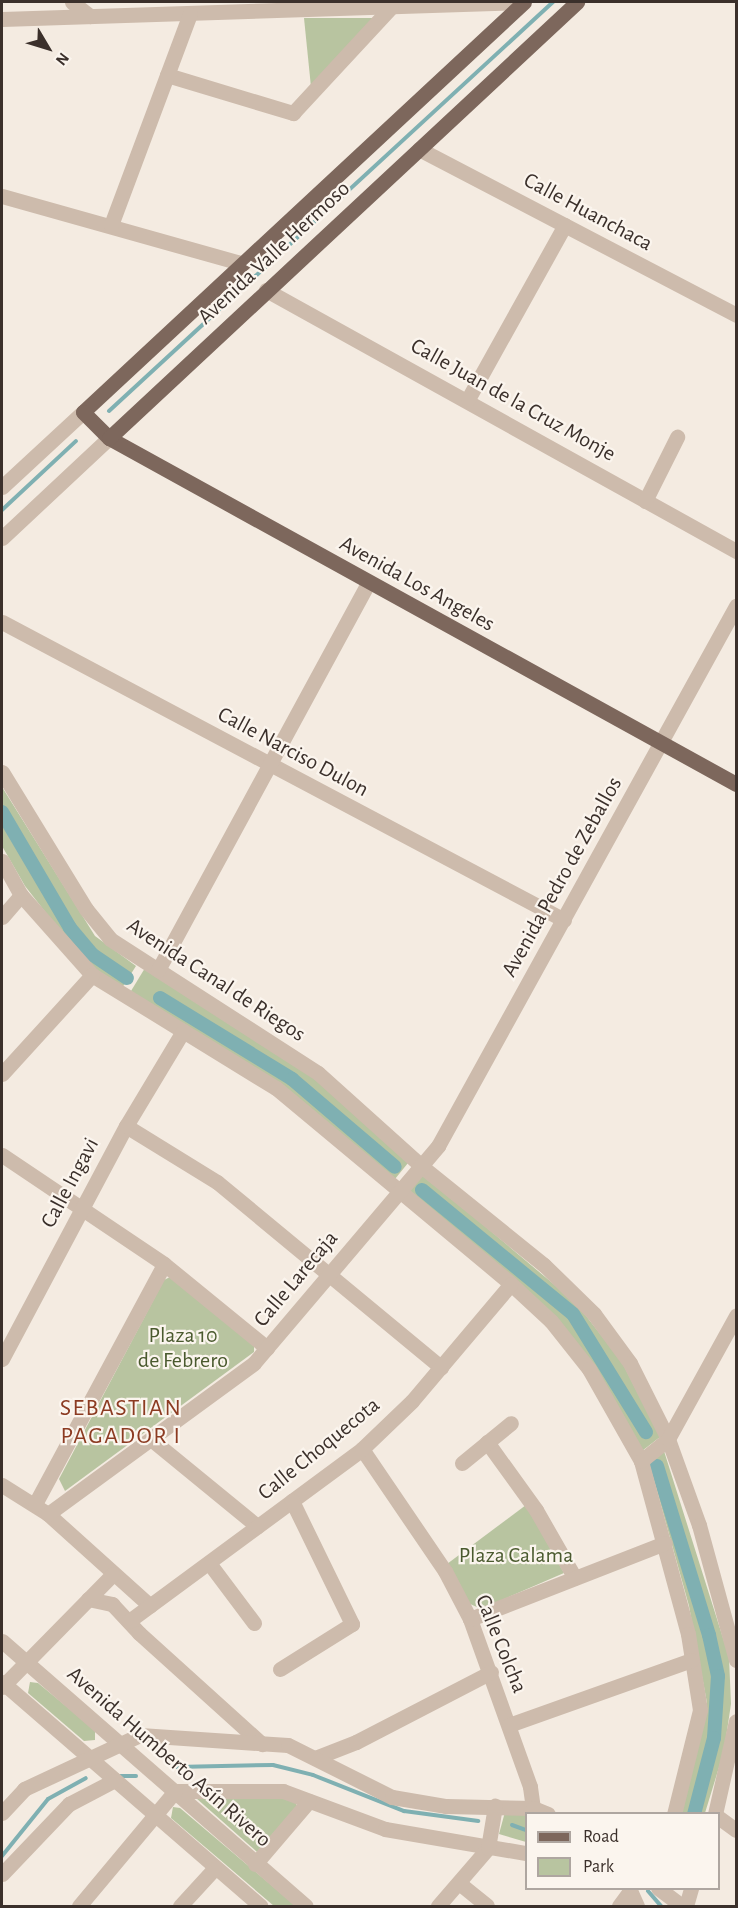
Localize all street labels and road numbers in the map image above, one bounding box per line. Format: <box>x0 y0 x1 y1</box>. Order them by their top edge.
street label: Calle Huanchaca <box>519 167 657 257</box>
street label: Avenida Valle Hermoso <box>192 176 356 330</box>
street label: Calle Juan de la Cruz Monje <box>406 333 620 467</box>
street label: Avenida Los Angeles <box>335 530 499 638</box>
street label: Calle Narciso Dulon <box>213 701 373 803</box>
street label: Avenida Pedro de Zeballos <box>496 772 628 982</box>
street label: Avenida Canal de Riegos <box>122 912 310 1048</box>
street label: Calle Ingavi <box>35 1133 105 1233</box>
street label: Calle Larecaja <box>248 1226 344 1332</box>
street label: Calle Choquecota <box>253 1392 385 1506</box>
street label: Calle Colcha <box>469 1591 533 1697</box>
street label: Avenida Humberto Asín Rivero <box>61 1661 277 1853</box>

